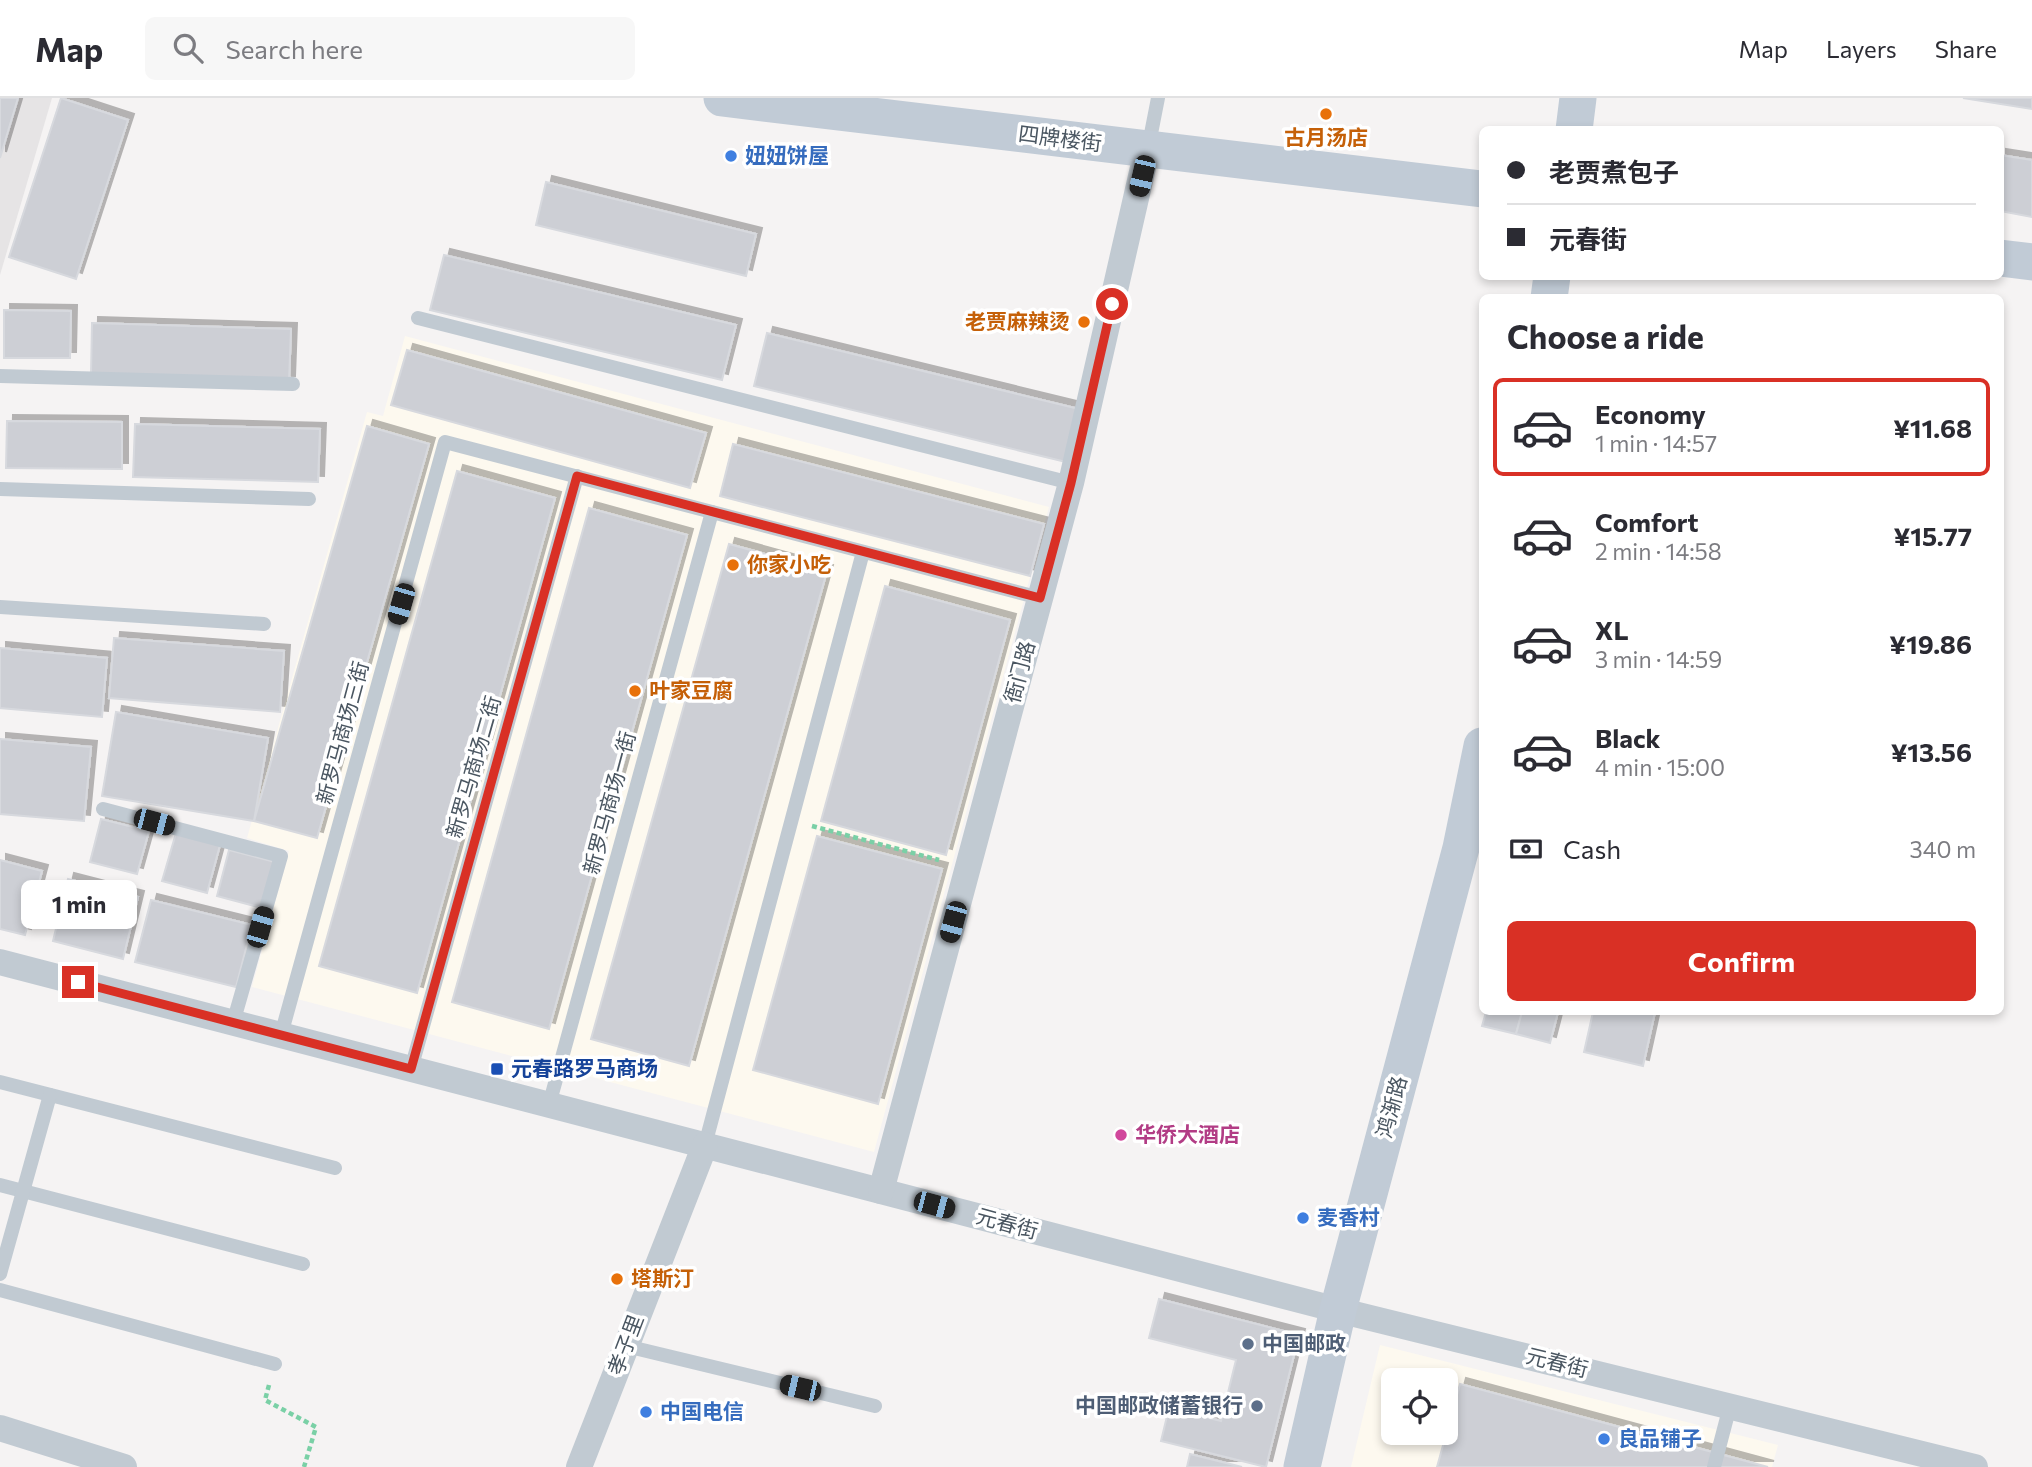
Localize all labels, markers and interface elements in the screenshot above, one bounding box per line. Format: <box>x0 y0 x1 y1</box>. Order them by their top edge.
search box <box>145 17 635 80</box>
text: Map <box>35 28 103 69</box>
icon: search <box>169 29 207 67</box>
text: Search here <box>225 33 363 64</box>
text: Map <box>1739 34 1788 63</box>
text: Layers <box>1826 34 1897 63</box>
text: Share <box>1935 34 1997 63</box>
marker: 古月汤店 <box>1318 106 1334 122</box>
street label: 四牌楼街 <box>1017 120 1103 155</box>
place label: 古月汤店 <box>1284 124 1368 149</box>
place label: 妞妞饼屋 <box>745 142 829 167</box>
marker: 妞妞饼屋 <box>723 148 739 164</box>
car <box>1128 153 1157 199</box>
text: 老贾煮包子 <box>1549 156 1679 187</box>
text: 元春街 <box>1549 223 1627 254</box>
route start <box>1096 288 1128 320</box>
place label: 老贾麻辣烫 <box>965 308 1070 333</box>
marker: 老贾麻辣烫 <box>1076 314 1092 330</box>
text: Choose a ride <box>1507 316 1704 356</box>
icon: car <box>1511 396 1574 459</box>
text: Economy <box>1595 398 1706 429</box>
text: ¥11.68 <box>1893 412 1972 443</box>
text: 1 min · 14:57 <box>1595 429 1717 457</box>
icon: car <box>1511 504 1574 567</box>
text: Comfort <box>1595 506 1698 537</box>
text: ¥15.77 <box>1894 520 1972 551</box>
text: 2 min · 14:58 <box>1595 537 1722 565</box>
place label: 你家小吃 <box>747 551 831 576</box>
marker: 你家小吃 <box>725 557 741 573</box>
car <box>386 581 417 627</box>
icon: car <box>1511 612 1574 675</box>
text: XL <box>1595 614 1629 645</box>
text: ¥19.86 <box>1889 628 1972 659</box>
street label: 衙门路 <box>998 638 1039 705</box>
text: 3 min · 14:59 <box>1595 645 1722 673</box>
street label: 新罗马商场三街 <box>310 658 373 807</box>
place label: 叶家豆腐 <box>649 677 733 702</box>
marker: 叶家豆腐 <box>627 683 643 699</box>
street label: 新罗马商场二街 <box>440 692 505 841</box>
icon: car <box>1511 720 1574 783</box>
text: Black <box>1595 722 1661 753</box>
street label: 新罗马商场一街 <box>577 728 640 877</box>
text: ¥13.56 <box>1891 736 1972 767</box>
text: 4 min · 15:00 <box>1595 753 1725 781</box>
car <box>131 806 178 838</box>
icon: cash <box>1507 830 1545 868</box>
text: Cash <box>1563 833 1621 864</box>
text: 340 m <box>1910 835 1976 863</box>
callout: 1 min <box>20 880 136 930</box>
text: 1 min <box>52 890 106 918</box>
car <box>938 899 969 945</box>
car <box>245 904 276 950</box>
button: Confirm <box>1507 921 1976 1001</box>
route end <box>62 966 94 998</box>
place label: 元春路罗马商场 <box>511 1055 658 1080</box>
marker: 元春路罗马商场 <box>489 1061 505 1077</box>
street label: 鸿渐路 <box>1370 1073 1411 1140</box>
place label: 华侨大酒店 <box>1135 1121 1240 1146</box>
marker: 华侨大酒店 <box>1113 1127 1129 1143</box>
car <box>911 1189 958 1221</box>
street label: 元春街 <box>974 1202 1041 1243</box>
place label: 麦香村 <box>1317 1204 1380 1229</box>
marker: 麦香村 <box>1295 1210 1311 1226</box>
place label: 塔斯汀 <box>631 1265 694 1290</box>
marker: 塔斯汀 <box>609 1271 625 1287</box>
street label: 孝子里 <box>602 1311 648 1378</box>
place label: 中国邮政 <box>1262 1330 1346 1355</box>
marker: 中国邮政 <box>1240 1336 1256 1352</box>
street label: 元春街 <box>1524 1342 1591 1381</box>
map controls <box>1381 1368 1458 1445</box>
button: locate <box>1381 1368 1458 1445</box>
car <box>778 1373 823 1403</box>
place label: 中国邮政储蓄银行 <box>1075 1392 1243 1417</box>
place label: 中国电信 <box>660 1398 744 1423</box>
marker: 中国邮政储蓄银行 <box>1249 1398 1265 1414</box>
marker: 中国电信 <box>638 1404 654 1420</box>
place label: 良品铺子 <box>1618 1425 1702 1450</box>
marker: 良品铺子 <box>1596 1431 1612 1447</box>

